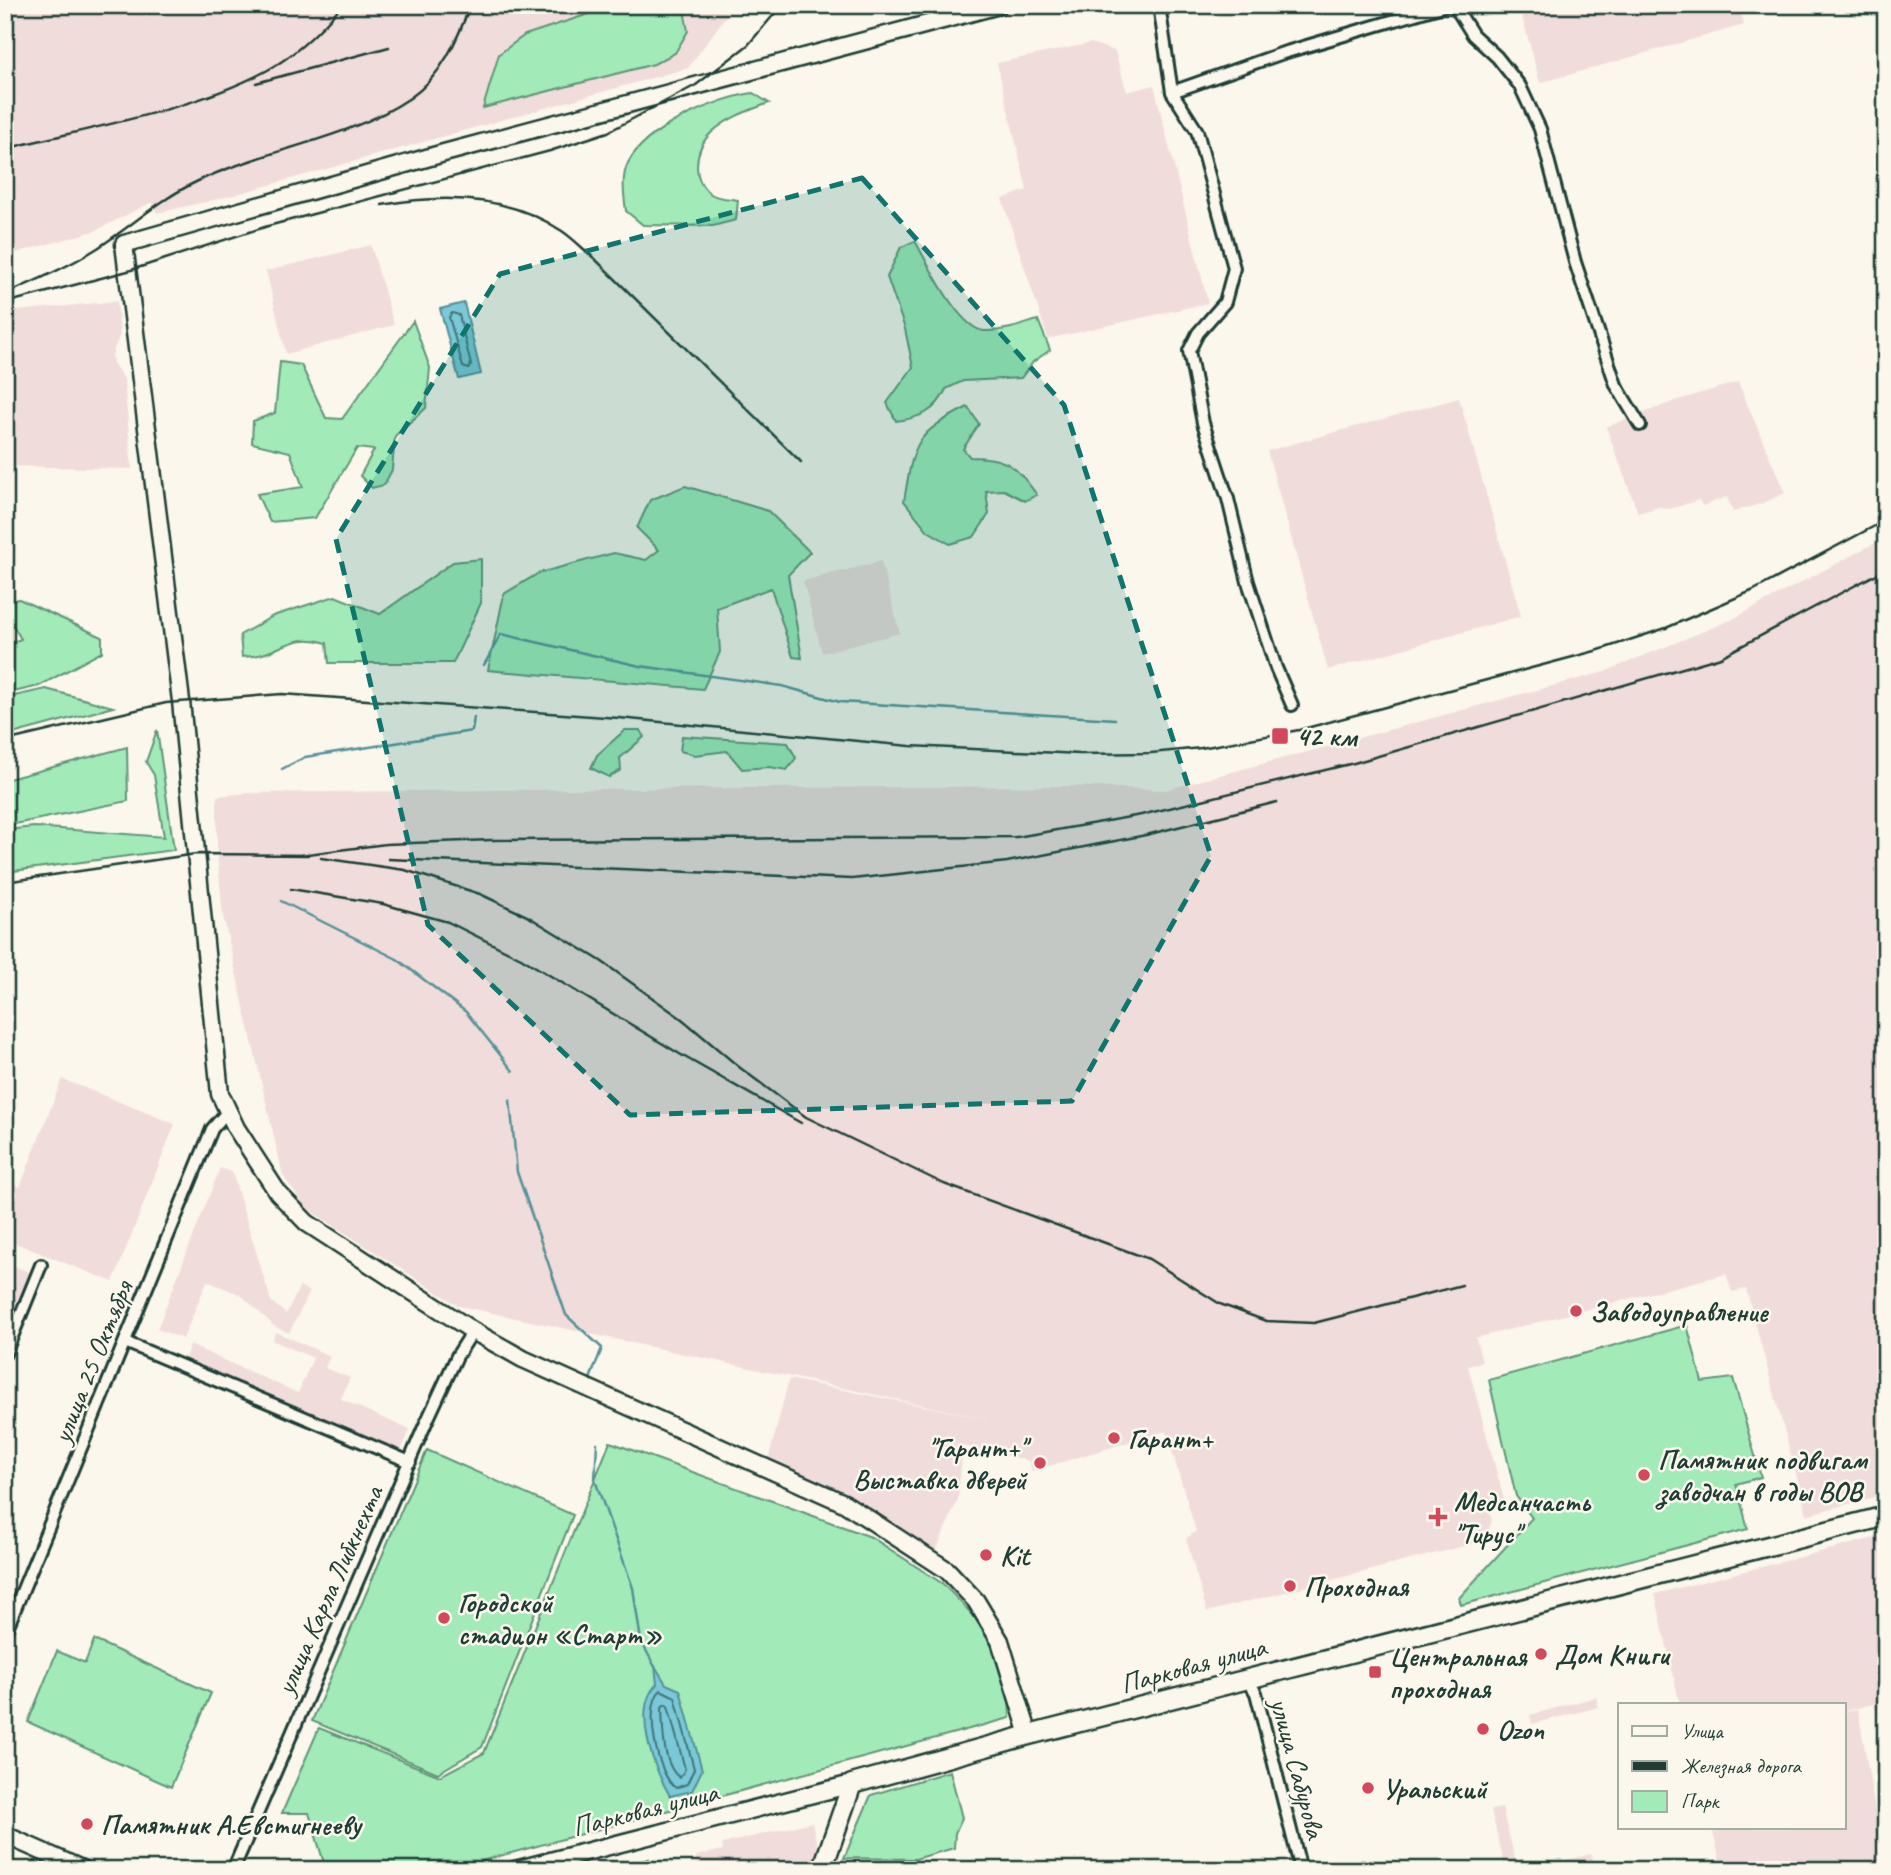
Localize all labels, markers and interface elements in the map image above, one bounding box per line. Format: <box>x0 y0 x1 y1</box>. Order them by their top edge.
place label: 42 км <box>1296 719 1359 754</box>
marker: 42 км <box>1270 726 1290 746</box>
street label: улица 25 Октября <box>43 1274 141 1450</box>
place label: Заводоуправление <box>1590 1294 1769 1329</box>
marker: Заводоуправление <box>1568 1303 1584 1319</box>
place label: Гарант+ <box>1128 1421 1214 1456</box>
place label: "Гарант+" Выставка дверей <box>853 1430 1032 1497</box>
marker: Гарант+ <box>1106 1430 1122 1446</box>
place label: Памятник подвигам заводчан в годы ВОВ <box>1655 1442 1869 1510</box>
marker: "Гарант+" Выставка дверей <box>1032 1455 1048 1471</box>
marker: Памятник подвигам заводчан в годы ВОВ <box>1636 1467 1652 1483</box>
street label: улица Карла Либкнехта <box>266 1479 391 1702</box>
place label: Медсанчасть "Тирус" <box>1454 1484 1592 1552</box>
marker: Медсанчасть "Тирус" <box>1428 1507 1448 1527</box>
place label: Kit <box>1000 1538 1032 1573</box>
marker: Kit <box>978 1547 994 1563</box>
place label: Проходная <box>1304 1569 1410 1604</box>
marker: Проходная <box>1282 1578 1298 1594</box>
place label: Городской стадион «Старт» <box>458 1585 662 1652</box>
marker: Городской стадион «Старт» <box>436 1610 452 1626</box>
street label: Парковая улица <box>1116 1628 1271 1701</box>
place label: Дом Книги <box>1555 1637 1671 1672</box>
place label: Центральная проходная <box>1389 1639 1528 1706</box>
marker: Дом Книги <box>1533 1646 1549 1662</box>
marker: Центральная проходная <box>1367 1664 1383 1680</box>
street label: улица Сабурова <box>1262 1692 1334 1844</box>
legend <box>1618 1703 1846 1829</box>
place label: Ozon <box>1497 1712 1545 1747</box>
text: Улица <box>1681 1718 1724 1744</box>
marker: Ozon <box>1475 1721 1491 1737</box>
text: Железная дорога <box>1681 1753 1802 1779</box>
place label: Уральский <box>1382 1771 1489 1806</box>
street label: Парковая улица <box>568 1774 723 1844</box>
marker: Уральский <box>1360 1780 1376 1796</box>
text: Парк <box>1681 1788 1721 1814</box>
place label: Памятник А.Евстигнееву <box>101 1807 363 1842</box>
marker: Памятник А.Евстигнееву <box>79 1816 95 1832</box>

